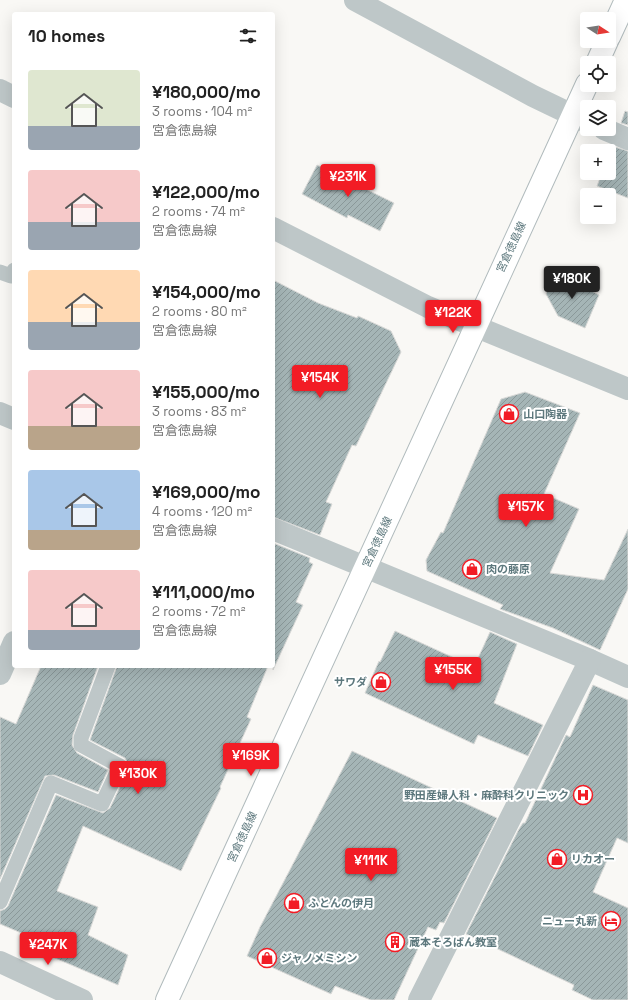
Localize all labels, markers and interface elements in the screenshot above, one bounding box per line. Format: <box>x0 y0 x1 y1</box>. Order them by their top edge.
north arrow <box>580 12 616 48</box>
map controls <box>580 12 616 224</box>
text: 10 homes <box>28 25 105 47</box>
icon: filters <box>237 25 259 47</box>
button: locate <box>580 56 616 92</box>
text: ¥180,000/mo <box>152 81 261 103</box>
icon: home <box>60 86 108 134</box>
button: layers <box>580 100 616 136</box>
text: 3 rooms · 104 m² <box>152 103 252 120</box>
text: 宮倉徳島線 <box>152 122 217 139</box>
button: + <box>580 144 616 180</box>
pin: ¥231K <box>320 164 376 198</box>
text: ¥231K <box>329 168 367 185</box>
text: ¥122,000/mo <box>152 181 260 203</box>
icon: home <box>60 186 108 234</box>
button: − <box>580 188 616 224</box>
text: 2 rooms · 74 m² <box>152 203 245 220</box>
street label: 宮倉徳島線 <box>493 219 529 275</box>
text: 宮倉徳島線 <box>152 222 217 239</box>
pin: ¥180K <box>544 266 600 300</box>
text: ¥180K <box>553 270 591 287</box>
text: ¥154,000/mo <box>152 281 261 303</box>
icon: home <box>60 286 108 334</box>
pin: ¥122K <box>425 300 481 334</box>
text: 2 rooms · 80 m² <box>152 303 247 320</box>
text: ¥122K <box>434 304 472 321</box>
text: 宮倉徳島線 <box>152 322 217 339</box>
pin: ¥154K <box>292 365 348 399</box>
text: ¥154K <box>301 369 339 386</box>
text: ¥155,000/mo <box>152 381 260 403</box>
icon: home <box>60 386 108 434</box>
text: 3 rooms · 83 m² <box>152 403 246 420</box>
shop icon: 山口陶器 <box>498 403 520 425</box>
place label: 山口陶器 <box>523 407 568 421</box>
text: 宮倉徳島線 <box>152 422 217 439</box>
text: ¥169,000/mo <box>152 481 260 503</box>
icon: home <box>60 486 108 534</box>
pin: ¥157K <box>498 494 554 528</box>
text: ¥157K <box>508 498 544 515</box>
text: 4 rooms · 120 m² <box>152 503 252 520</box>
street label: 宮倉徳島線 <box>359 514 395 570</box>
text: 宮倉徳島線 <box>152 522 217 539</box>
shop icon: 肉の藤原 <box>461 558 483 580</box>
place label: 肉の藤原 <box>486 562 530 576</box>
text: ¥111,000/mo <box>152 581 255 603</box>
icon: home <box>60 586 108 634</box>
text: 2 rooms · 72 m² <box>152 603 245 620</box>
text: 宮倉徳島線 <box>152 622 217 639</box>
pin: ¥155K <box>425 657 481 691</box>
text: ¥155K <box>434 661 472 678</box>
shop icon: サワダ <box>370 671 392 693</box>
place label: サワダ <box>334 675 367 689</box>
pin: ¥169K <box>223 743 279 777</box>
text: ¥169K <box>232 747 270 764</box>
pin: ¥130K <box>110 761 166 795</box>
text: ¥130K <box>119 765 157 782</box>
hospital icon: 野田産婦人科・麻酔科クリニック <box>572 784 594 806</box>
place label: 野田産婦人科・麻酔科クリニック <box>404 788 569 802</box>
street label: 宮倉徳島線 <box>224 809 260 865</box>
pin: ¥111K <box>343 848 399 882</box>
shop icon: リカオー <box>546 848 568 870</box>
text: ¥111K <box>354 852 388 869</box>
place label: リカオー <box>571 852 615 866</box>
shop icon: ふとんの伊月 <box>283 892 305 914</box>
place label: ふとんの伊月 <box>308 896 374 910</box>
hotel icon: ニュー丸新 <box>600 910 622 932</box>
place label: ニュー丸新 <box>542 914 597 928</box>
building icon: 蔵本そろばん教室 <box>384 931 406 953</box>
pin: ¥247K <box>20 932 76 966</box>
place label: 蔵本そろばん教室 <box>409 935 497 949</box>
text: ¥247K <box>29 936 67 953</box>
shop icon: ジャノメミシン <box>256 947 278 969</box>
place label: ジャノメミシン <box>281 951 357 965</box>

